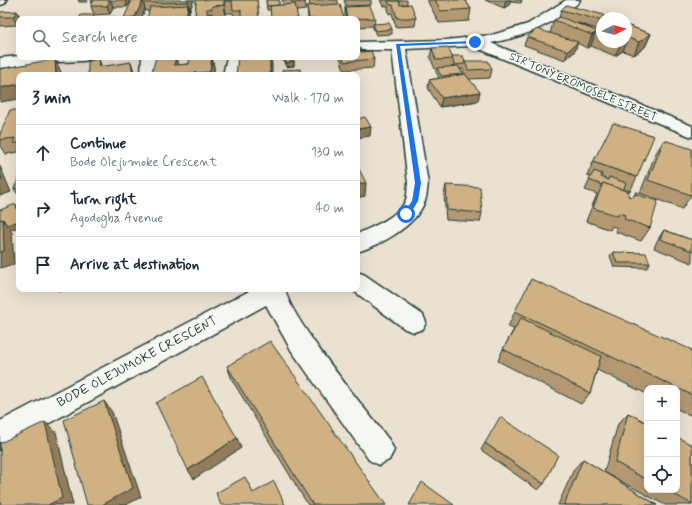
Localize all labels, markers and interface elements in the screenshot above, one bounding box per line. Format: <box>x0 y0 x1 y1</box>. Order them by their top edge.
north arrow <box>596 12 632 48</box>
search box <box>16 16 360 60</box>
icon: search <box>30 27 52 49</box>
text: Search here <box>62 28 138 48</box>
route end <box>466 33 484 51</box>
street label: SIR TONY EROMOSELE STREET <box>507 50 659 124</box>
text: 3 min <box>32 87 71 109</box>
text: Walk · 170 m <box>272 90 344 107</box>
text: Continue <box>70 134 126 154</box>
icon: ahead <box>32 142 54 164</box>
text: 130 m <box>311 144 344 161</box>
text: Bode Olejumoke Crescent <box>70 154 217 171</box>
text: Turn right <box>70 190 137 210</box>
icon: right <box>32 198 54 220</box>
text: 40 m <box>315 200 344 217</box>
route start <box>397 205 415 223</box>
text: Agodogba Avenue <box>70 210 163 227</box>
icon: arrive <box>32 254 54 276</box>
text: Arrive at destination <box>70 255 199 275</box>
street label: BODE OLEJUMOKE CRESCENT <box>54 312 220 412</box>
map controls <box>644 385 680 493</box>
button: + <box>644 385 680 421</box>
button: − <box>644 421 680 457</box>
button: locate <box>644 457 680 493</box>

